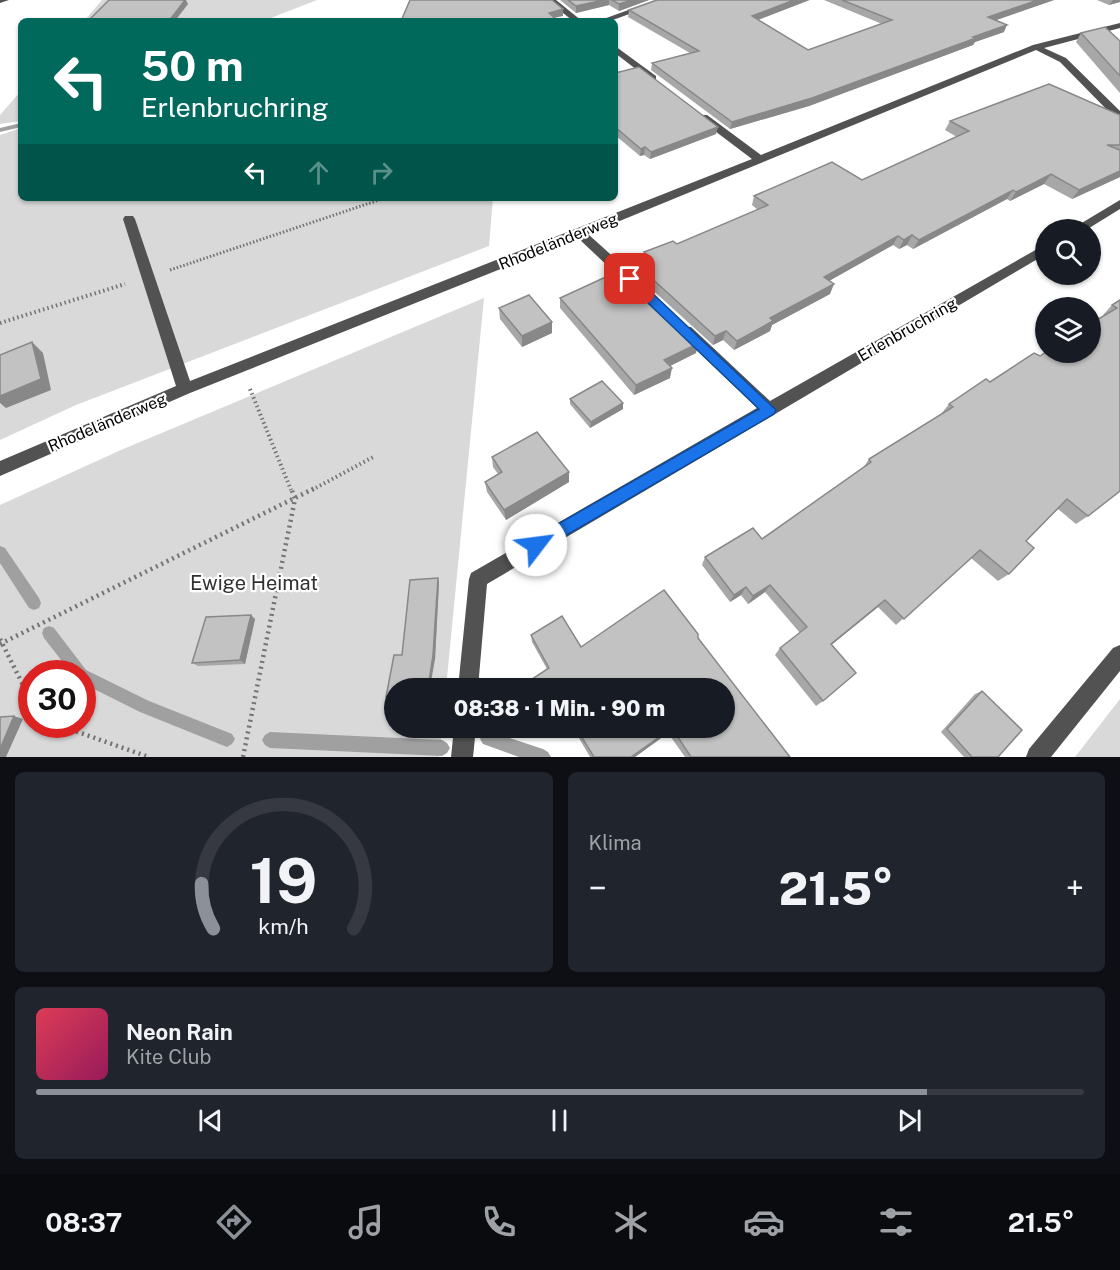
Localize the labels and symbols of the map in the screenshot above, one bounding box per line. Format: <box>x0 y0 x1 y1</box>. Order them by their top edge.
street label: Rhodeländerweg <box>496 209 621 274</box>
pin <box>604 253 655 304</box>
street label: Erlenbruchring <box>854 293 960 365</box>
street label: Rhodeländerweg <box>45 389 169 456</box>
position arrow <box>504 513 568 577</box>
park label: Ewige Heimat <box>190 571 318 595</box>
speed limit sign: 30 <box>18 660 96 738</box>

